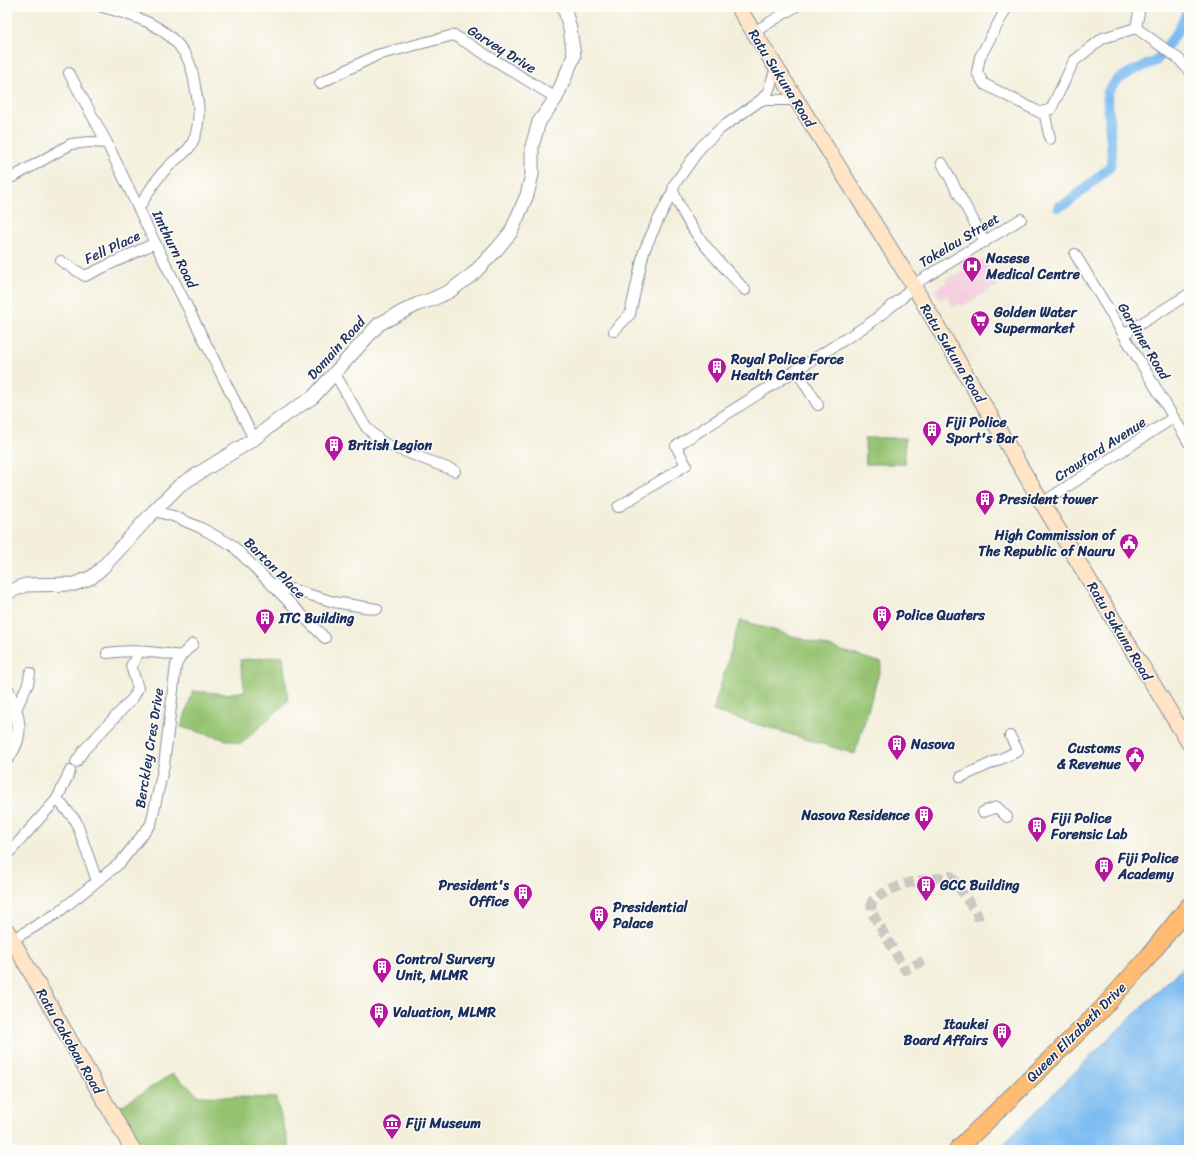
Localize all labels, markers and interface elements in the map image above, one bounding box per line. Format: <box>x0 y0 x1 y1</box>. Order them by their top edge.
street label: Garvey Drive <box>462 18 541 81</box>
street label: Ratu Sukuna Road <box>741 24 823 134</box>
street label: Imthurn Road <box>144 205 205 294</box>
street label: Tokelau Street <box>914 206 1005 274</box>
street label: Fell Place <box>80 223 145 271</box>
place label: Nasese Medical Centre <box>985 246 1081 287</box>
hospital icon: Nasese Medical Centre <box>961 255 983 283</box>
street label: Gardiner Road <box>1111 298 1177 386</box>
street label: Ratu Sukuna Road <box>913 299 993 409</box>
place label: Golden Water Supermarket <box>993 300 1078 341</box>
supermarket icon: Golden Water Supermarket <box>969 309 991 337</box>
street label: Domain Road <box>301 310 373 386</box>
place label: Royal Police Force Health Center <box>730 347 845 388</box>
building icon: Royal Police Force Health Center <box>706 356 728 384</box>
place label: Fiji Police Sport's Bar <box>945 410 1019 451</box>
street label: Crawford Avenue <box>1049 410 1151 489</box>
building icon: Fiji Police Sport's Bar <box>921 419 943 447</box>
place label: British Legion <box>348 433 432 458</box>
building icon: British Legion <box>323 434 345 462</box>
place label: President tower <box>999 487 1099 512</box>
building icon: President tower <box>974 488 996 516</box>
place label: High Commission of The Republic of Nauru <box>978 523 1117 564</box>
street label: Barton Place <box>238 531 312 605</box>
public building icon: High Commission of The Republic of Nauru <box>1118 532 1140 560</box>
street label: Ratu Sukuna Road <box>1080 577 1160 687</box>
place label: Police Quaters <box>896 603 986 628</box>
building icon: Police Quaters <box>871 604 893 632</box>
place label: ITC Building <box>278 606 355 631</box>
building icon: ITC Building <box>254 607 276 635</box>
street label: Berckley Cres Drive <box>128 686 171 810</box>
place label: Nasova <box>910 732 956 757</box>
building icon: Nasova <box>886 733 908 761</box>
place label: Customs & Revenue <box>1057 736 1122 777</box>
public building icon: Customs & Revenue <box>1124 745 1146 773</box>
place label: Nasova Residence <box>800 803 911 828</box>
building icon: Nasova Residence <box>913 804 935 832</box>
place label: Fiji Police Forensic Lab <box>1050 806 1128 847</box>
building icon: Fiji Police Forensic Lab <box>1026 815 1048 843</box>
place label: Fiji Police Academy <box>1117 846 1180 887</box>
building icon: Fiji Police Academy <box>1093 855 1115 883</box>
place label: President's Office <box>438 873 510 914</box>
place label: GCC Building <box>939 873 1021 898</box>
building icon: GCC Building <box>915 874 937 902</box>
building icon: President's Office <box>512 882 534 910</box>
place label: Presidential Palace <box>613 895 688 936</box>
building icon: Presidential Palace <box>588 904 610 932</box>
place label: Control Survery Unit, MLMR <box>395 947 495 988</box>
building icon: Control Survery Unit, MLMR <box>371 956 393 984</box>
street label: Queen Elizabeth Drive <box>1020 976 1133 1089</box>
street label: Ratu Cakobau Road <box>29 984 111 1100</box>
place label: Valuation, MLMR <box>393 1000 496 1025</box>
building icon: Valuation, MLMR <box>368 1001 390 1029</box>
place label: Itaukei Board Affairs <box>904 1012 989 1053</box>
building icon: Itaukei Board Affairs <box>991 1021 1013 1049</box>
place label: Fiji Museum <box>405 1111 481 1136</box>
museum icon: Fiji Museum <box>381 1112 403 1140</box>

